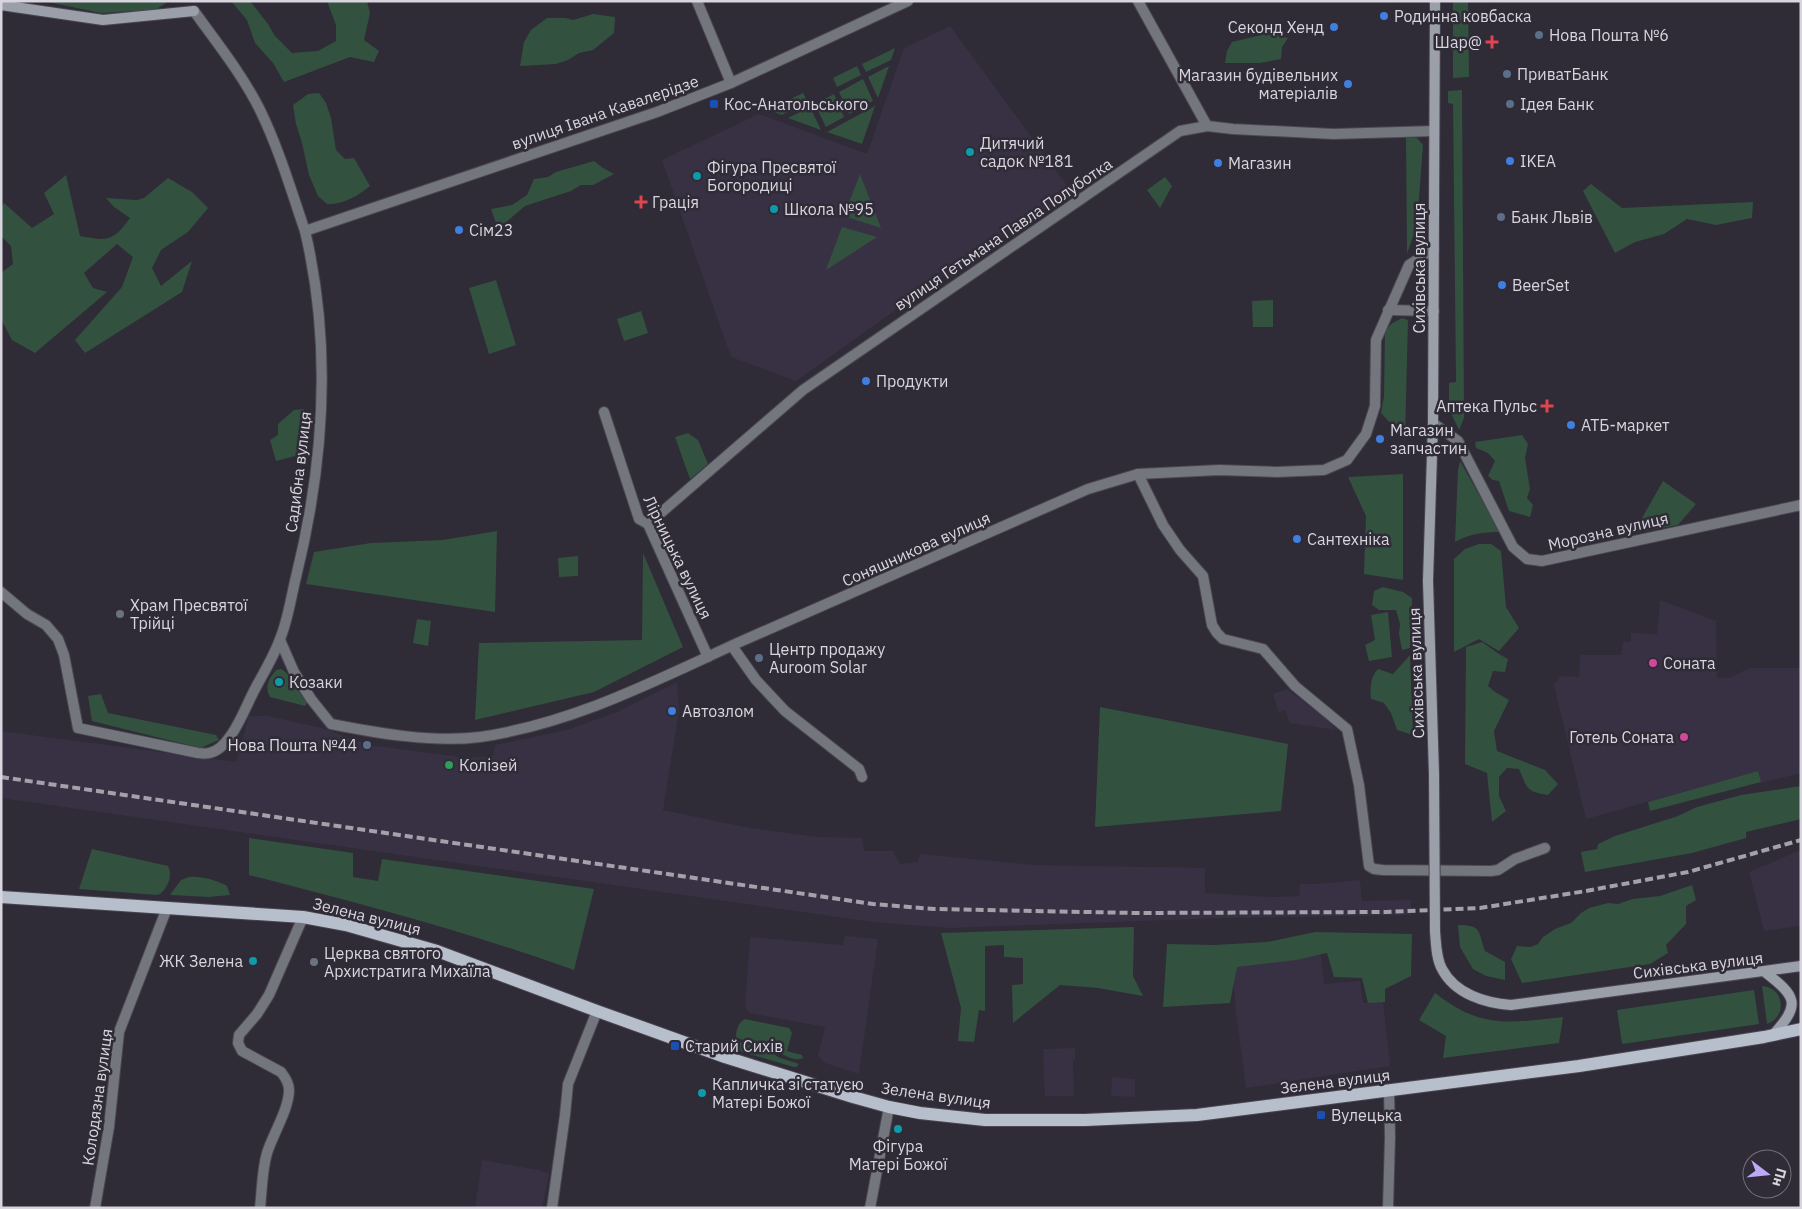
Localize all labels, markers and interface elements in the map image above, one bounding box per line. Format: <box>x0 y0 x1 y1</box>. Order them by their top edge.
place label: Родинна ковбаска <box>1394 6 1532 26</box>
marker: Родинна ковбаска <box>1378 10 1390 22</box>
place label: Секонд Хенд <box>1228 17 1324 37</box>
marker: Секонд Хенд <box>1328 21 1340 33</box>
place label: Нова Пошта №6 <box>1549 25 1669 45</box>
marker: Нова Пошта №6 <box>1533 29 1545 41</box>
place label: Шар@ <box>1435 32 1482 52</box>
marker: Шар@ <box>1486 36 1498 48</box>
place label: ПриватБанк <box>1517 64 1609 84</box>
place label: Магазин будівельних матеріалів <box>1178 65 1338 103</box>
marker: ПриватБанк <box>1501 68 1513 80</box>
street label: вулиця Івана Кавалерідзе <box>509 70 701 153</box>
marker: Магазин будівельних матеріалів <box>1342 78 1354 90</box>
place label: Кос-Анатольського <box>724 94 868 114</box>
place label: Ідея Банк <box>1520 94 1594 114</box>
marker: Кос-Анатольського <box>708 98 720 110</box>
marker: Ідея Банк <box>1504 98 1516 110</box>
place label: Дитячий садок №181 <box>980 133 1073 171</box>
marker: Дитячий садок №181 <box>964 146 976 158</box>
place label: IKEA <box>1520 151 1556 171</box>
street label: вулиця Гетьмана Павла Полуботка <box>890 153 1116 315</box>
place label: Магазин <box>1228 153 1292 173</box>
marker: IKEA <box>1504 155 1516 167</box>
place label: Фігура Пресвятої Богородиці <box>707 157 837 195</box>
marker: Магазин <box>1212 157 1224 169</box>
marker: Фігура Пресвятої Богородиці <box>691 170 703 182</box>
place label: Грація <box>652 192 699 212</box>
marker: Грація <box>634 195 648 209</box>
place label: Школа №95 <box>784 199 874 219</box>
marker: Школа №95 <box>768 203 780 215</box>
street label: Сихівська вулиця <box>1409 203 1429 333</box>
place label: Банк Львів <box>1511 207 1593 227</box>
marker: Банк Львів <box>1495 211 1507 223</box>
place label: Сім23 <box>469 220 513 240</box>
marker: Сім23 <box>453 224 465 236</box>
place label: BeerSet <box>1512 275 1570 295</box>
marker: BeerSet <box>1496 279 1508 291</box>
place label: Продукти <box>876 371 949 391</box>
marker: Продукти <box>860 375 872 387</box>
place label: Аптека Пульс <box>1436 396 1537 416</box>
marker: Аптека Пульс <box>1541 400 1553 412</box>
street label: Садибна вулиця <box>281 410 315 534</box>
place label: АТБ-маркет <box>1581 415 1670 435</box>
marker: АТБ-маркет <box>1565 419 1577 431</box>
place label: Магазин запчастин <box>1390 420 1467 458</box>
marker: Магазин запчастин <box>1374 433 1386 445</box>
street label: Лірницька вулиця <box>639 492 717 622</box>
street label: Соняшникова вулиця <box>839 507 993 591</box>
street label: Морозна вулиця <box>1546 507 1670 555</box>
place label: Сантехніка <box>1307 529 1390 549</box>
marker: Сантехніка <box>1291 533 1303 545</box>
place label: Храм Пресвятої Трійці <box>130 595 248 633</box>
street label: Сихівська вулиця <box>1404 607 1428 739</box>
marker: Храм Пресвятої Трійці <box>114 608 126 620</box>
place label: Центр продажу Auroom Solar <box>769 639 885 677</box>
marker: Центр продажу Auroom Solar <box>753 652 765 664</box>
place label: Соната <box>1663 653 1716 673</box>
marker: Соната <box>1647 657 1659 669</box>
place label: Козаки <box>289 672 343 692</box>
marker: Козаки <box>273 676 285 688</box>
place label: Автозлом <box>682 701 754 721</box>
marker: Автозлом <box>666 705 678 717</box>
place label: Готель Соната <box>1569 727 1674 747</box>
marker: Готель Соната <box>1678 731 1690 743</box>
place label: Нова Пошта №44 <box>227 735 357 755</box>
marker: Нова Пошта №44 <box>361 739 373 751</box>
place label: Колізей <box>459 755 517 775</box>
marker: Колізей <box>443 759 455 771</box>
street label: Зелена вулиця <box>311 893 423 939</box>
place label: Церква святого Архистратига Михаїла <box>324 943 491 981</box>
street label: Сихівська вулиця <box>1632 947 1764 983</box>
place label: ЖК Зелена <box>159 951 243 971</box>
marker: ЖК Зелена <box>247 955 259 967</box>
marker: Церква святого Архистратига Михаїла <box>308 956 320 968</box>
street label: Колодязна вулиця <box>77 1027 117 1167</box>
place label: Старий Сихів <box>685 1036 783 1056</box>
marker: Старий Сихів <box>669 1040 681 1052</box>
street label: Зелена вулиця <box>1279 1064 1391 1098</box>
place label: Капличка зі статуєю Матері Божої <box>712 1074 864 1112</box>
street label: Зелена вулиця <box>880 1077 992 1113</box>
marker: Капличка зі статуєю Матері Божої <box>696 1087 708 1099</box>
place label: Вулецька <box>1331 1105 1402 1125</box>
marker: Вулецька <box>1315 1109 1327 1121</box>
marker: Фігура Матері Божої <box>892 1123 904 1135</box>
place label: Фігура Матері Божої <box>849 1136 948 1174</box>
north arrow <box>1742 1149 1792 1199</box>
text: Пн <box>1768 1166 1791 1189</box>

